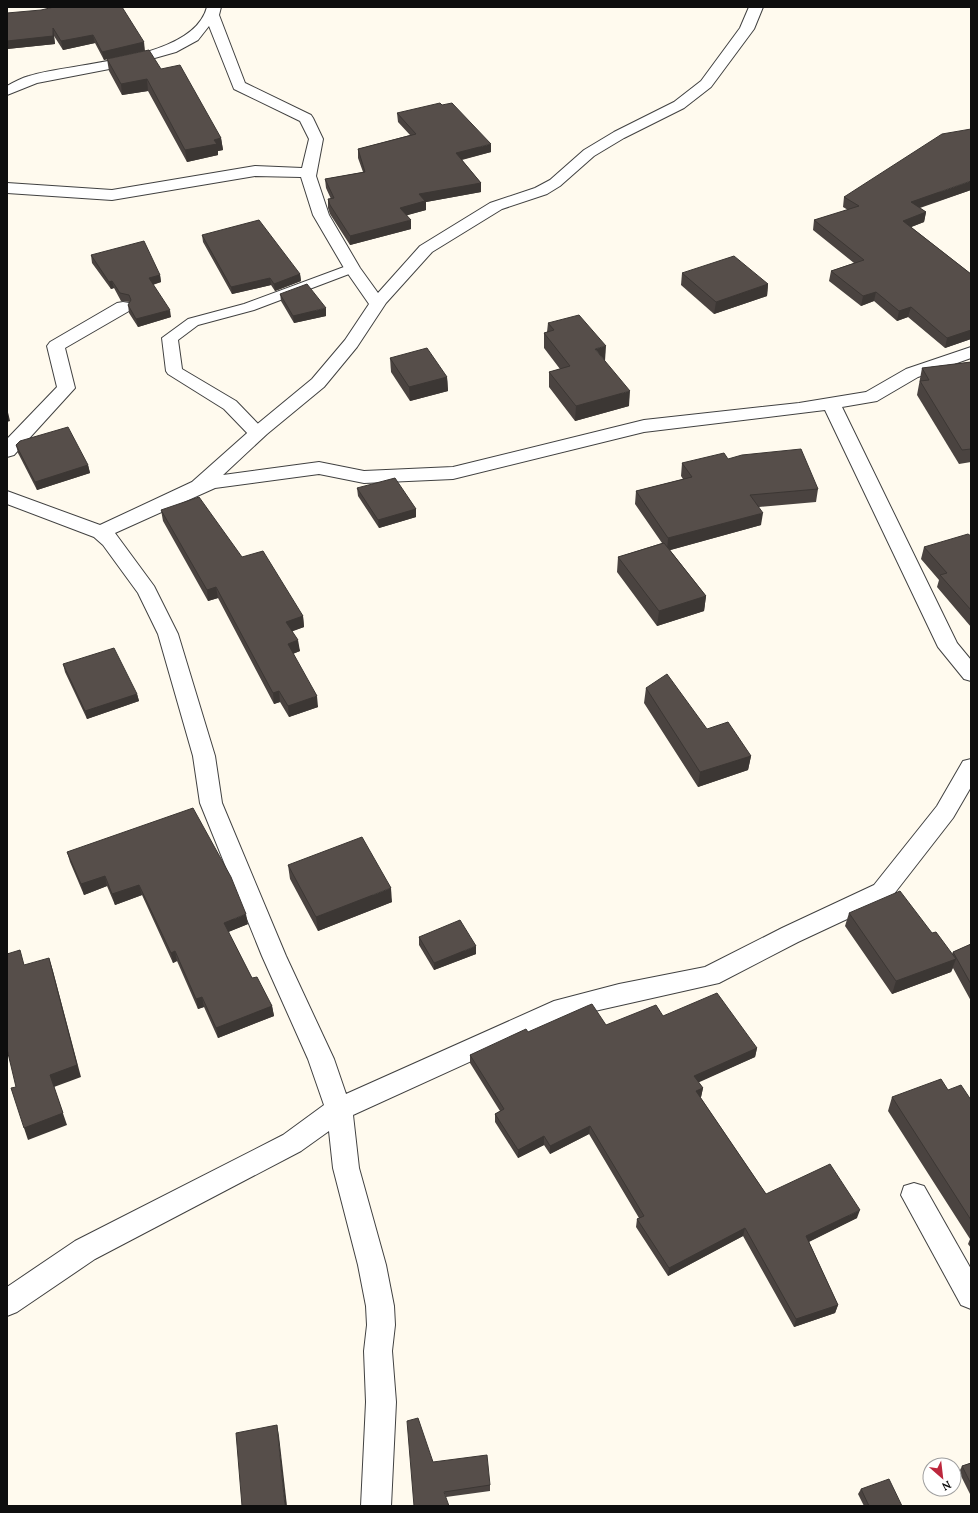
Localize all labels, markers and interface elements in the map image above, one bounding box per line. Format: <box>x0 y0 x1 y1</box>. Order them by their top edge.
north arrow <box>922 1457 962 1497</box>
text: N <box>939 1478 954 1494</box>

